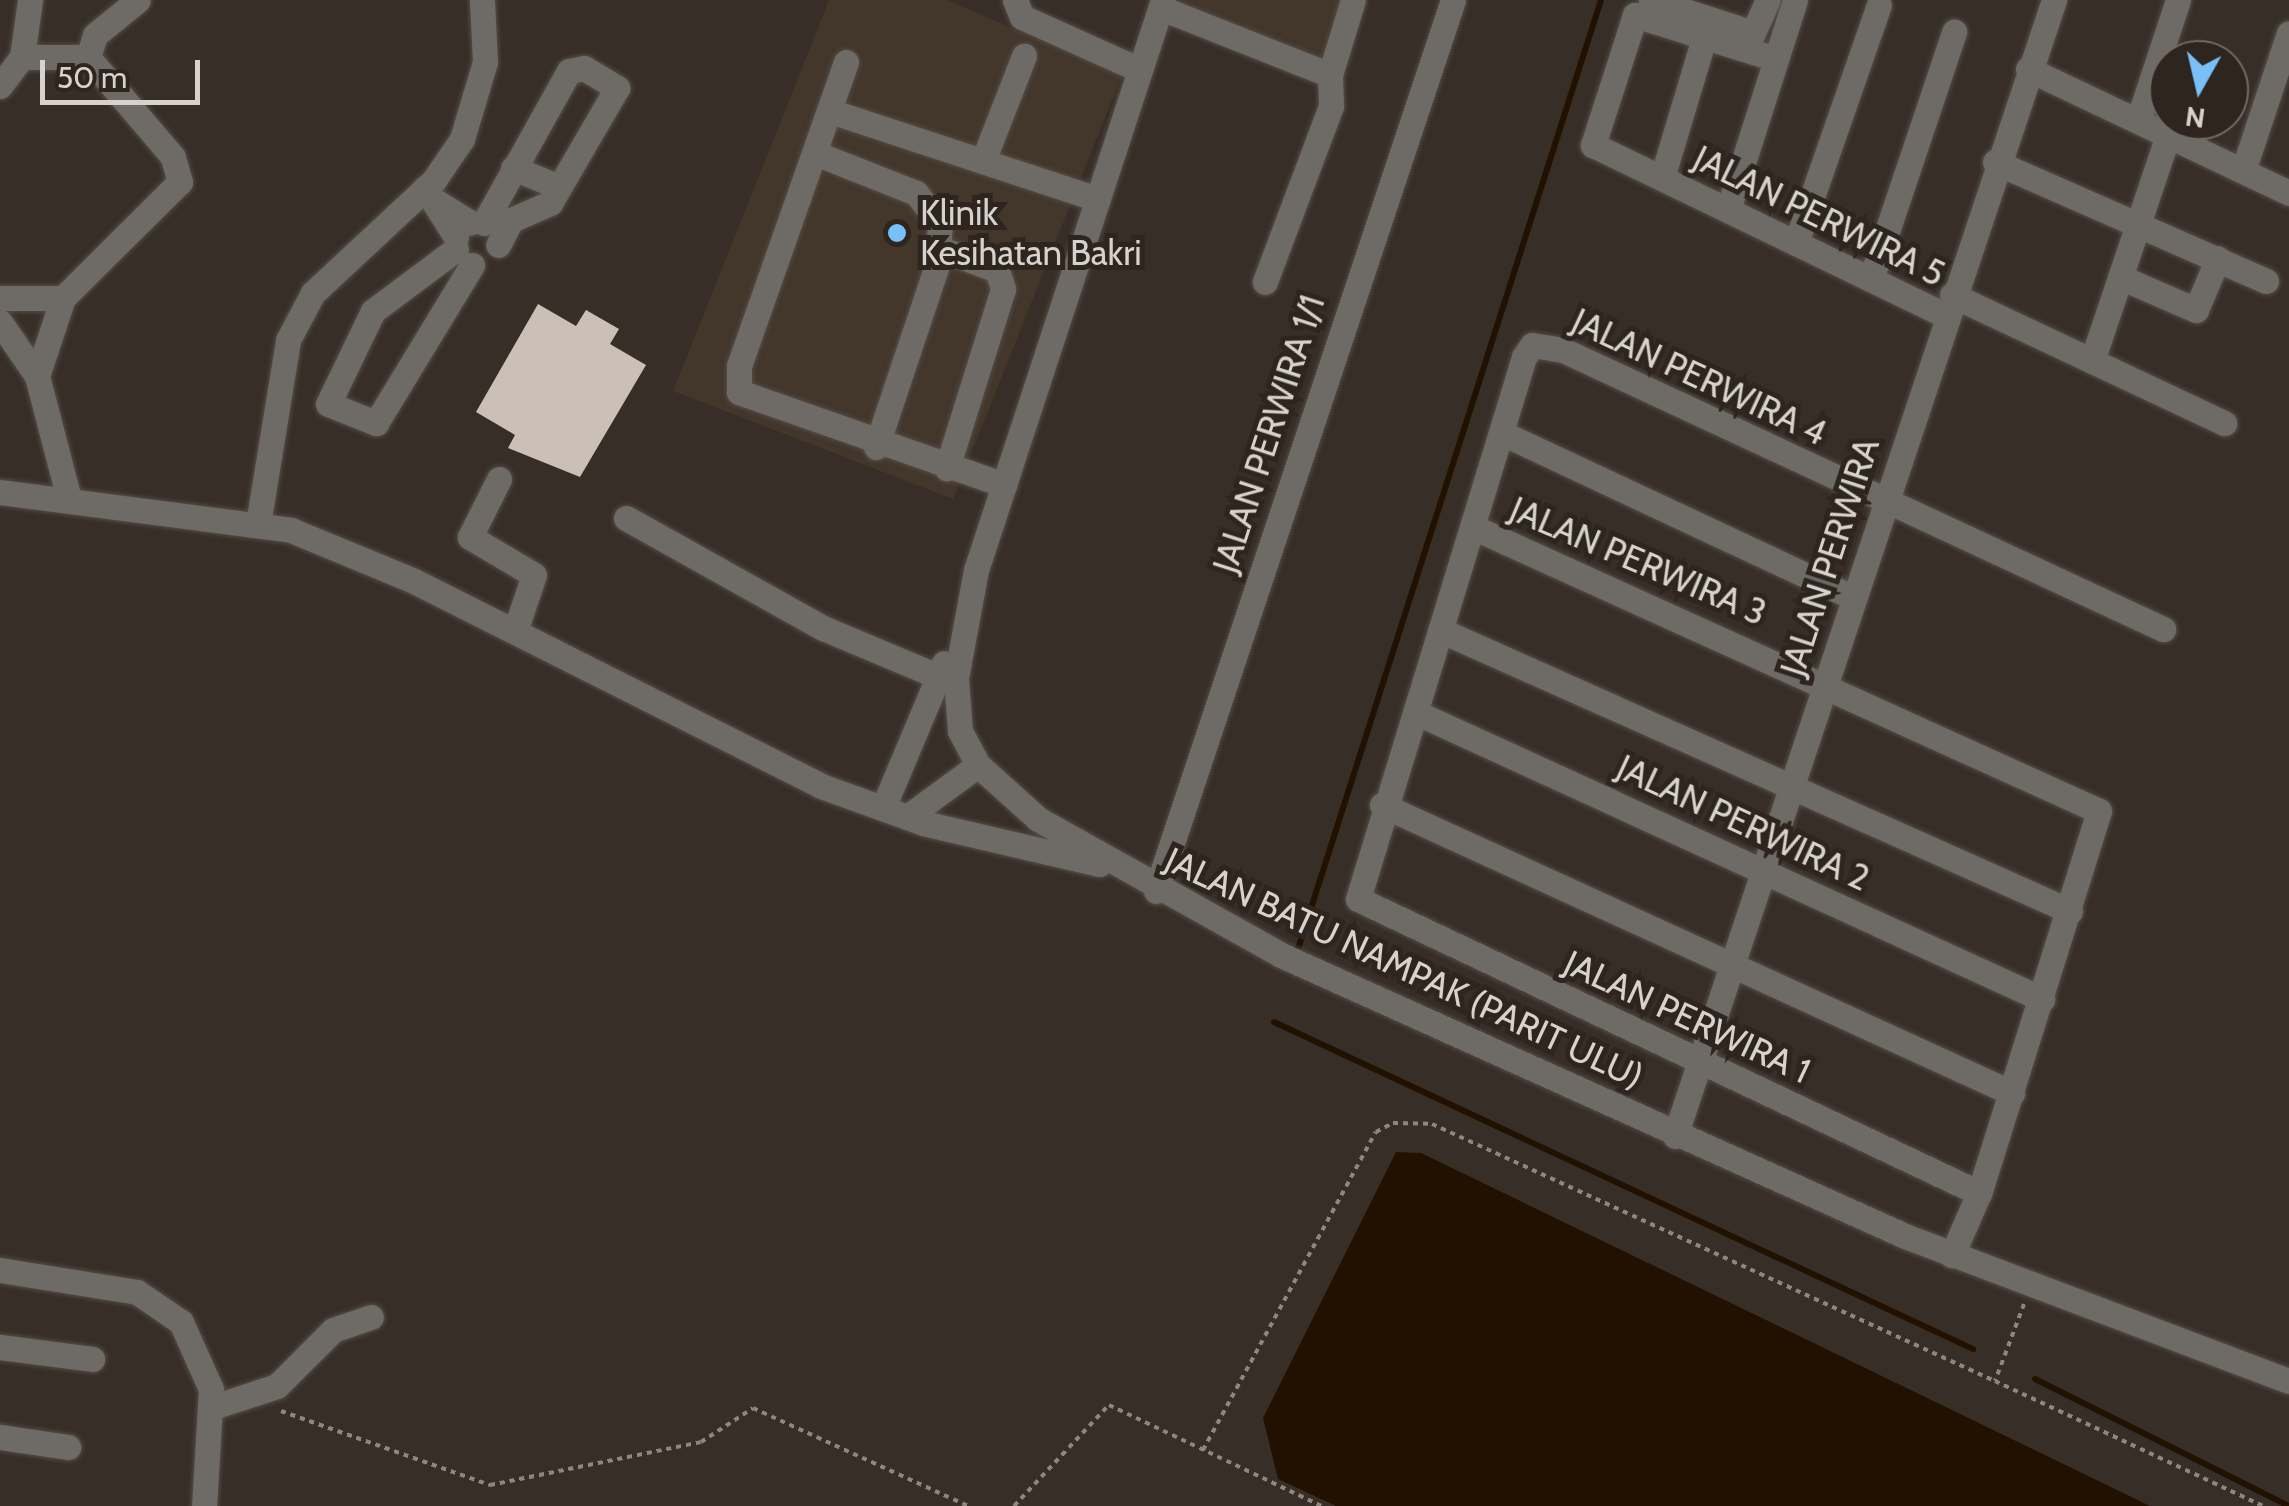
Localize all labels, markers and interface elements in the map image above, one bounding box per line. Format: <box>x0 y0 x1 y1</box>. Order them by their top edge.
scale bar <box>45 40 205 102</box>
north arrow <box>2149 40 2249 140</box>
text: 50 m <box>57 59 127 96</box>
text: N <box>2183 100 2207 136</box>
street label: JALAN PERWIRA 5 <box>1687 137 1951 295</box>
place label: Klinik Kesihatan Bakri <box>920 192 1142 274</box>
marker: Klinik Kesihatan Bakri <box>884 220 910 246</box>
street label: JALAN PERWIRA 1/1 <box>1204 290 1334 578</box>
street label: JALAN PERWIRA 4 <box>1565 300 1833 454</box>
street label: JALAN PERWIRA <box>1772 433 1888 681</box>
street label: JALAN PERWIRA 3 <box>1504 488 1772 634</box>
street label: JALAN PERWIRA 2 <box>1610 746 1876 900</box>
street label: JALAN BATU NAMPAK (PARIT ULU) <box>1158 839 1650 1097</box>
street label: JALAN PERWIRA 1 <box>1557 942 1817 1092</box>

